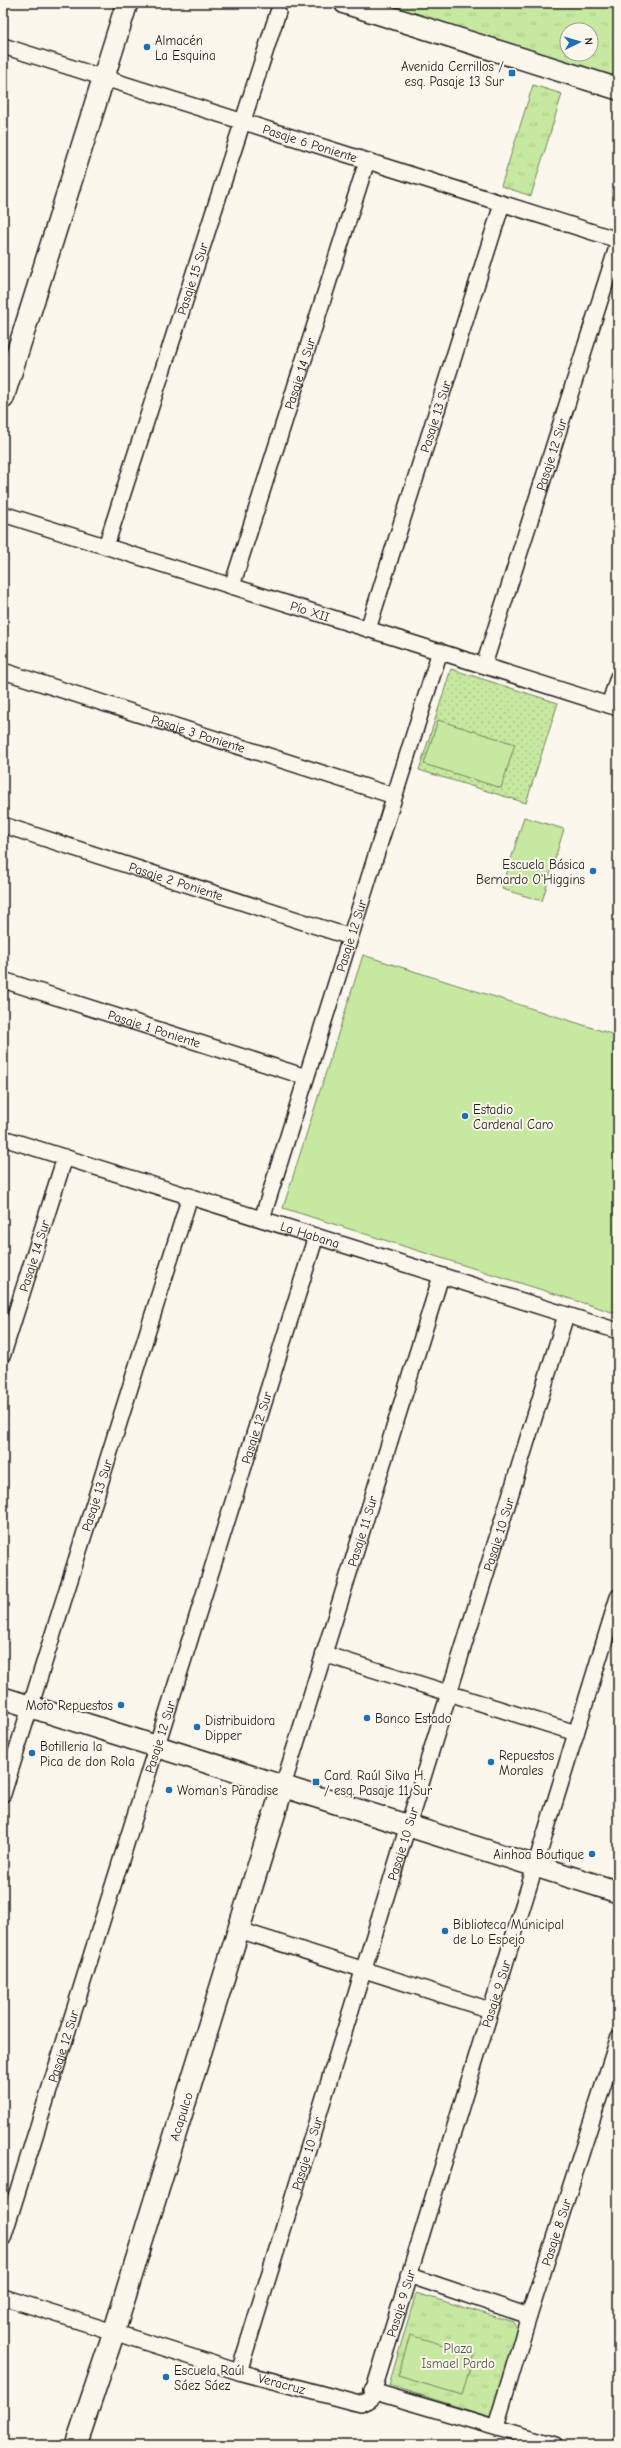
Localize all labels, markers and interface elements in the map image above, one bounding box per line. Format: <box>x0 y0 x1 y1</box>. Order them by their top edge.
north arrow <box>559 22 599 62</box>
place label: Almacén La Esquina <box>155 33 216 63</box>
text: N <box>582 37 595 45</box>
marker: Almacén La Esquina <box>142 42 152 52</box>
place label: Avenida Cerrillos / esq. Pasaje 13 Sur <box>401 59 505 89</box>
marker: Avenida Cerrillos / esq. Pasaje 13 Sur <box>507 68 517 78</box>
street label: Pasaje 6 Poniente <box>261 121 360 165</box>
street label: Pasaje 15 Sur <box>174 240 211 317</box>
street label: Pasaje 14 Sur <box>281 335 318 411</box>
street label: Pasaje 13 Sur <box>417 378 454 454</box>
street label: Pasaje 12 Sur <box>533 416 570 492</box>
street label: Pío XII <box>288 598 332 624</box>
street label: Pasaje 3 Poniente <box>149 711 248 756</box>
place label: Escuela Básica Bernardo O'Higgins <box>476 857 585 887</box>
street label: Pasaje 2 Poniente <box>127 859 226 903</box>
marker: Escuela Básica Bernardo O'Higgins <box>588 866 598 876</box>
street label: Pasaje 12 Sur <box>332 897 369 974</box>
street label: Pasaje 1 Poniente <box>106 1007 203 1050</box>
place label: Estadio Cardenal Caro <box>473 1102 554 1132</box>
marker: Estadio Cardenal Caro <box>460 1111 470 1121</box>
street label: Pasaje 14 Sur <box>16 1217 52 1293</box>
street label: La Habana <box>279 1218 342 1251</box>
street label: Pasaje 12 Sur <box>238 1389 275 1466</box>
street label: Pasaje 13 Sur <box>78 1457 115 1533</box>
street label: Pasaje 11 Sur <box>344 1493 380 1568</box>
street label: Pasaje 10 Sur <box>480 1495 517 1573</box>
place label: Moto Repuestos <box>26 1698 113 1713</box>
street label: Pasaje 12 Sur <box>141 1698 178 1775</box>
marker: Moto Repuestos <box>116 1700 126 1710</box>
place label: Banco Estado <box>375 1711 452 1726</box>
place label: Distribuidora Dipper <box>205 1713 275 1743</box>
marker: Banco Estado <box>362 1713 372 1723</box>
marker: Distribuidora Dipper <box>192 1722 202 1732</box>
place label: Botilleria la Pica de don Rola <box>40 1739 135 1769</box>
marker: Botilleria la Pica de don Rola <box>27 1748 37 1758</box>
place label: Repuestos Morales <box>499 1748 554 1778</box>
marker: Repuestos Morales <box>486 1757 496 1767</box>
place label: Card. Raúl Silva H. / esq. Pasaje 11 Sur <box>324 1768 433 1798</box>
marker: Card. Raúl Silva H. / esq. Pasaje 11 Sur <box>311 1777 321 1787</box>
place label: Woman's Paradise <box>177 1783 279 1798</box>
marker: Woman's Paradise <box>164 1785 174 1795</box>
street label: Pasaje 10 Sur <box>384 1804 421 1882</box>
place label: Ainhoa Boutique <box>493 1847 584 1862</box>
marker: Ainhoa Boutique <box>587 1849 597 1859</box>
place label: Biblioteca Municipal de Lo Espejo <box>453 1917 564 1947</box>
marker: Biblioteca Municipal de Lo Espejo <box>440 1926 450 1936</box>
street label: Pasaje 9 Sur <box>478 1957 514 2029</box>
street label: Pasaje 12 Sur <box>45 2007 81 2084</box>
street label: Acapulco <box>166 2090 195 2142</box>
street label: Pasaje 10 Sur <box>288 2114 325 2192</box>
street label: Pasaje 8 Sur <box>538 2196 574 2267</box>
street label: Pasaje 9 Sur <box>383 2267 418 2339</box>
park label: Plaza Ismael Pardo <box>421 2341 495 2371</box>
place label: Escuela Raúl Sáez Sáez <box>174 2363 244 2393</box>
street label: Veracruz <box>257 2370 307 2397</box>
marker: Escuela Raúl Sáez Sáez <box>161 2372 171 2382</box>

